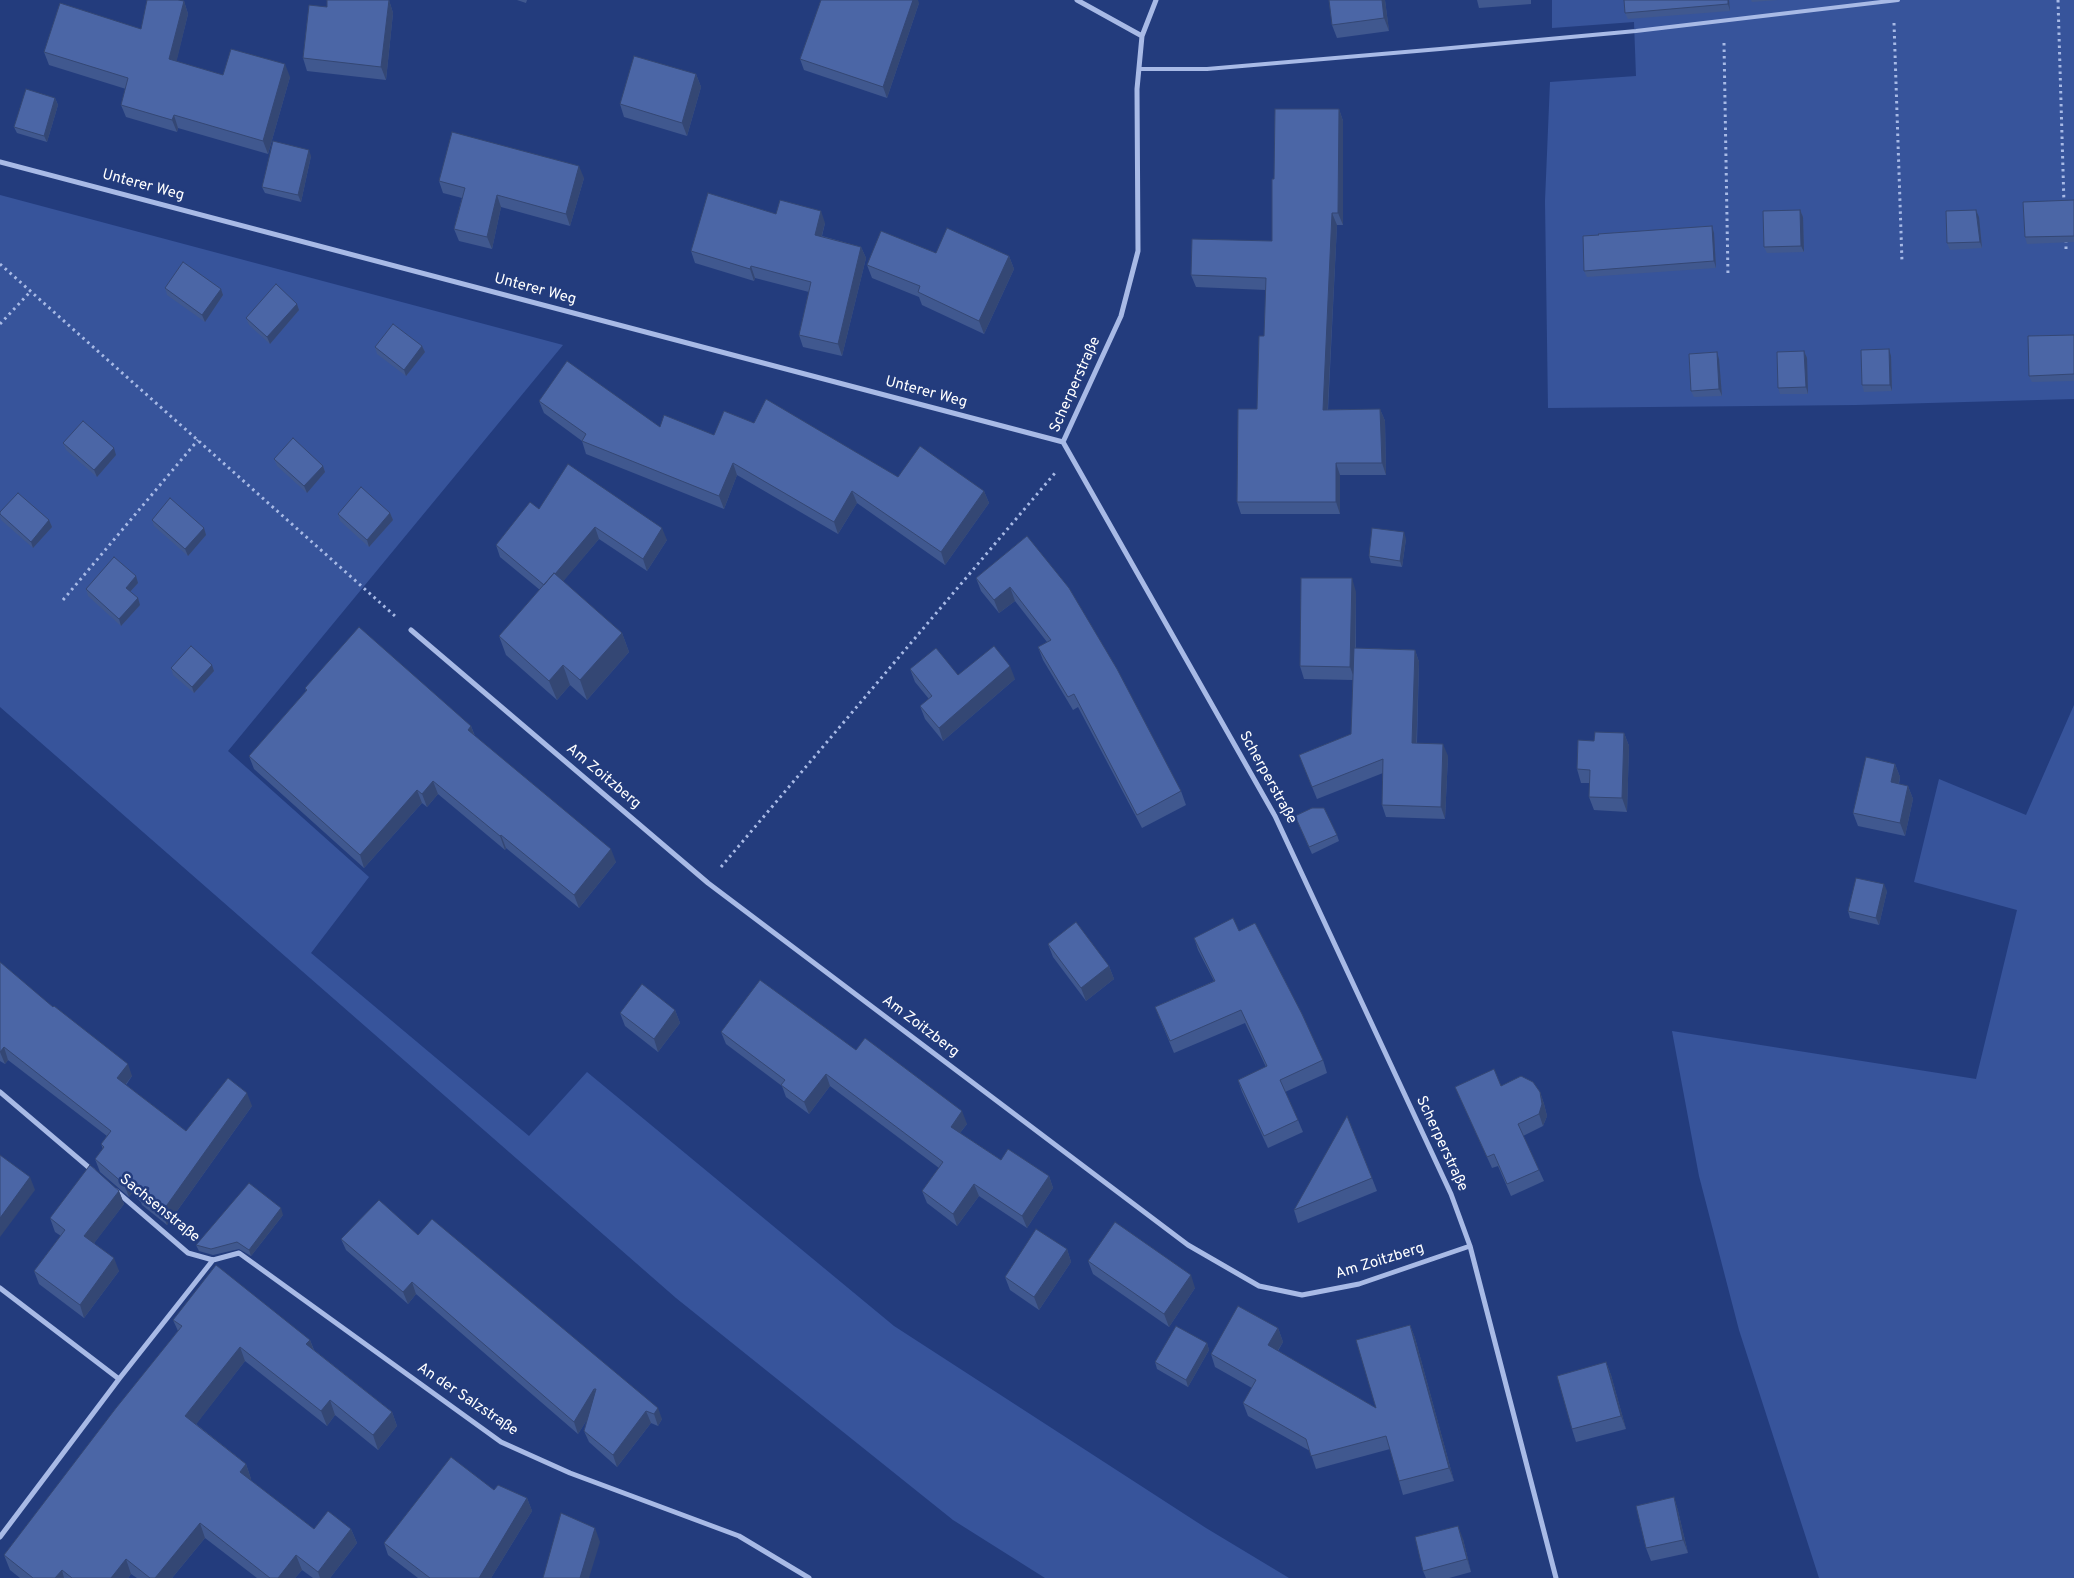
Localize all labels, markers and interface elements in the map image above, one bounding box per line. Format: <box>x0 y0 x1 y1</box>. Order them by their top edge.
street label: Unterer Weg <box>100 166 186 206</box>
street label: Unterer Weg <box>492 270 578 310</box>
street label: Scherperstraße <box>1047 334 1105 436</box>
street label: Unterer Weg <box>883 373 969 413</box>
street label: Scherperstraße <box>1234 728 1300 828</box>
street label: Am Zoitzberg <box>562 741 644 813</box>
street label: Am Zoitzberg <box>878 992 962 1062</box>
street label: Scherperstraße <box>1411 1093 1471 1195</box>
street label: Sachsenstraße <box>115 1171 203 1247</box>
street label: Am Zoitzberg <box>1333 1240 1427 1284</box>
street label: An der Salzstraße <box>413 1360 521 1440</box>

